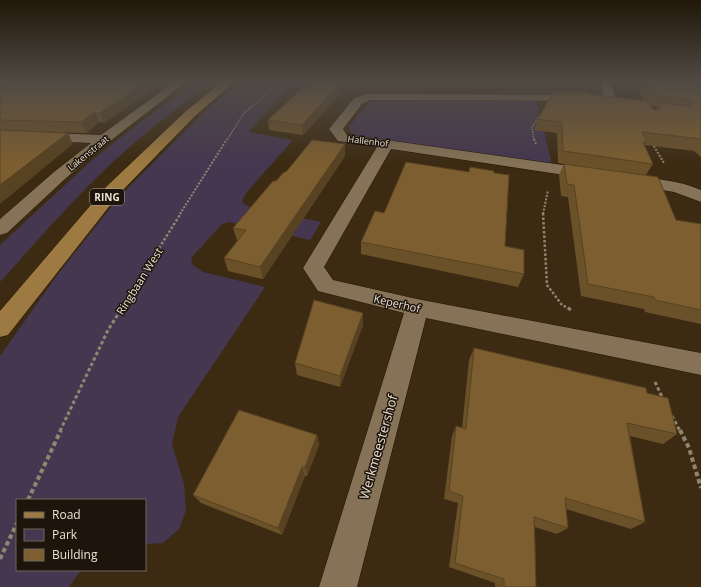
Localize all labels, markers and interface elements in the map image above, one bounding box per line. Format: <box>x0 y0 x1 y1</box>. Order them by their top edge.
street label: Lakenstraat <box>65 132 111 174</box>
street label: Hallenhof <box>347 132 390 150</box>
road number: RING <box>90 189 124 205</box>
street label: Ringbaan West <box>112 245 166 317</box>
street label: Keperhof <box>372 290 423 316</box>
street label: Werkmeestershof <box>354 392 402 501</box>
legend <box>16 499 146 571</box>
text: Road <box>52 506 81 523</box>
text: Park <box>52 526 78 543</box>
text: Building <box>52 546 98 563</box>

